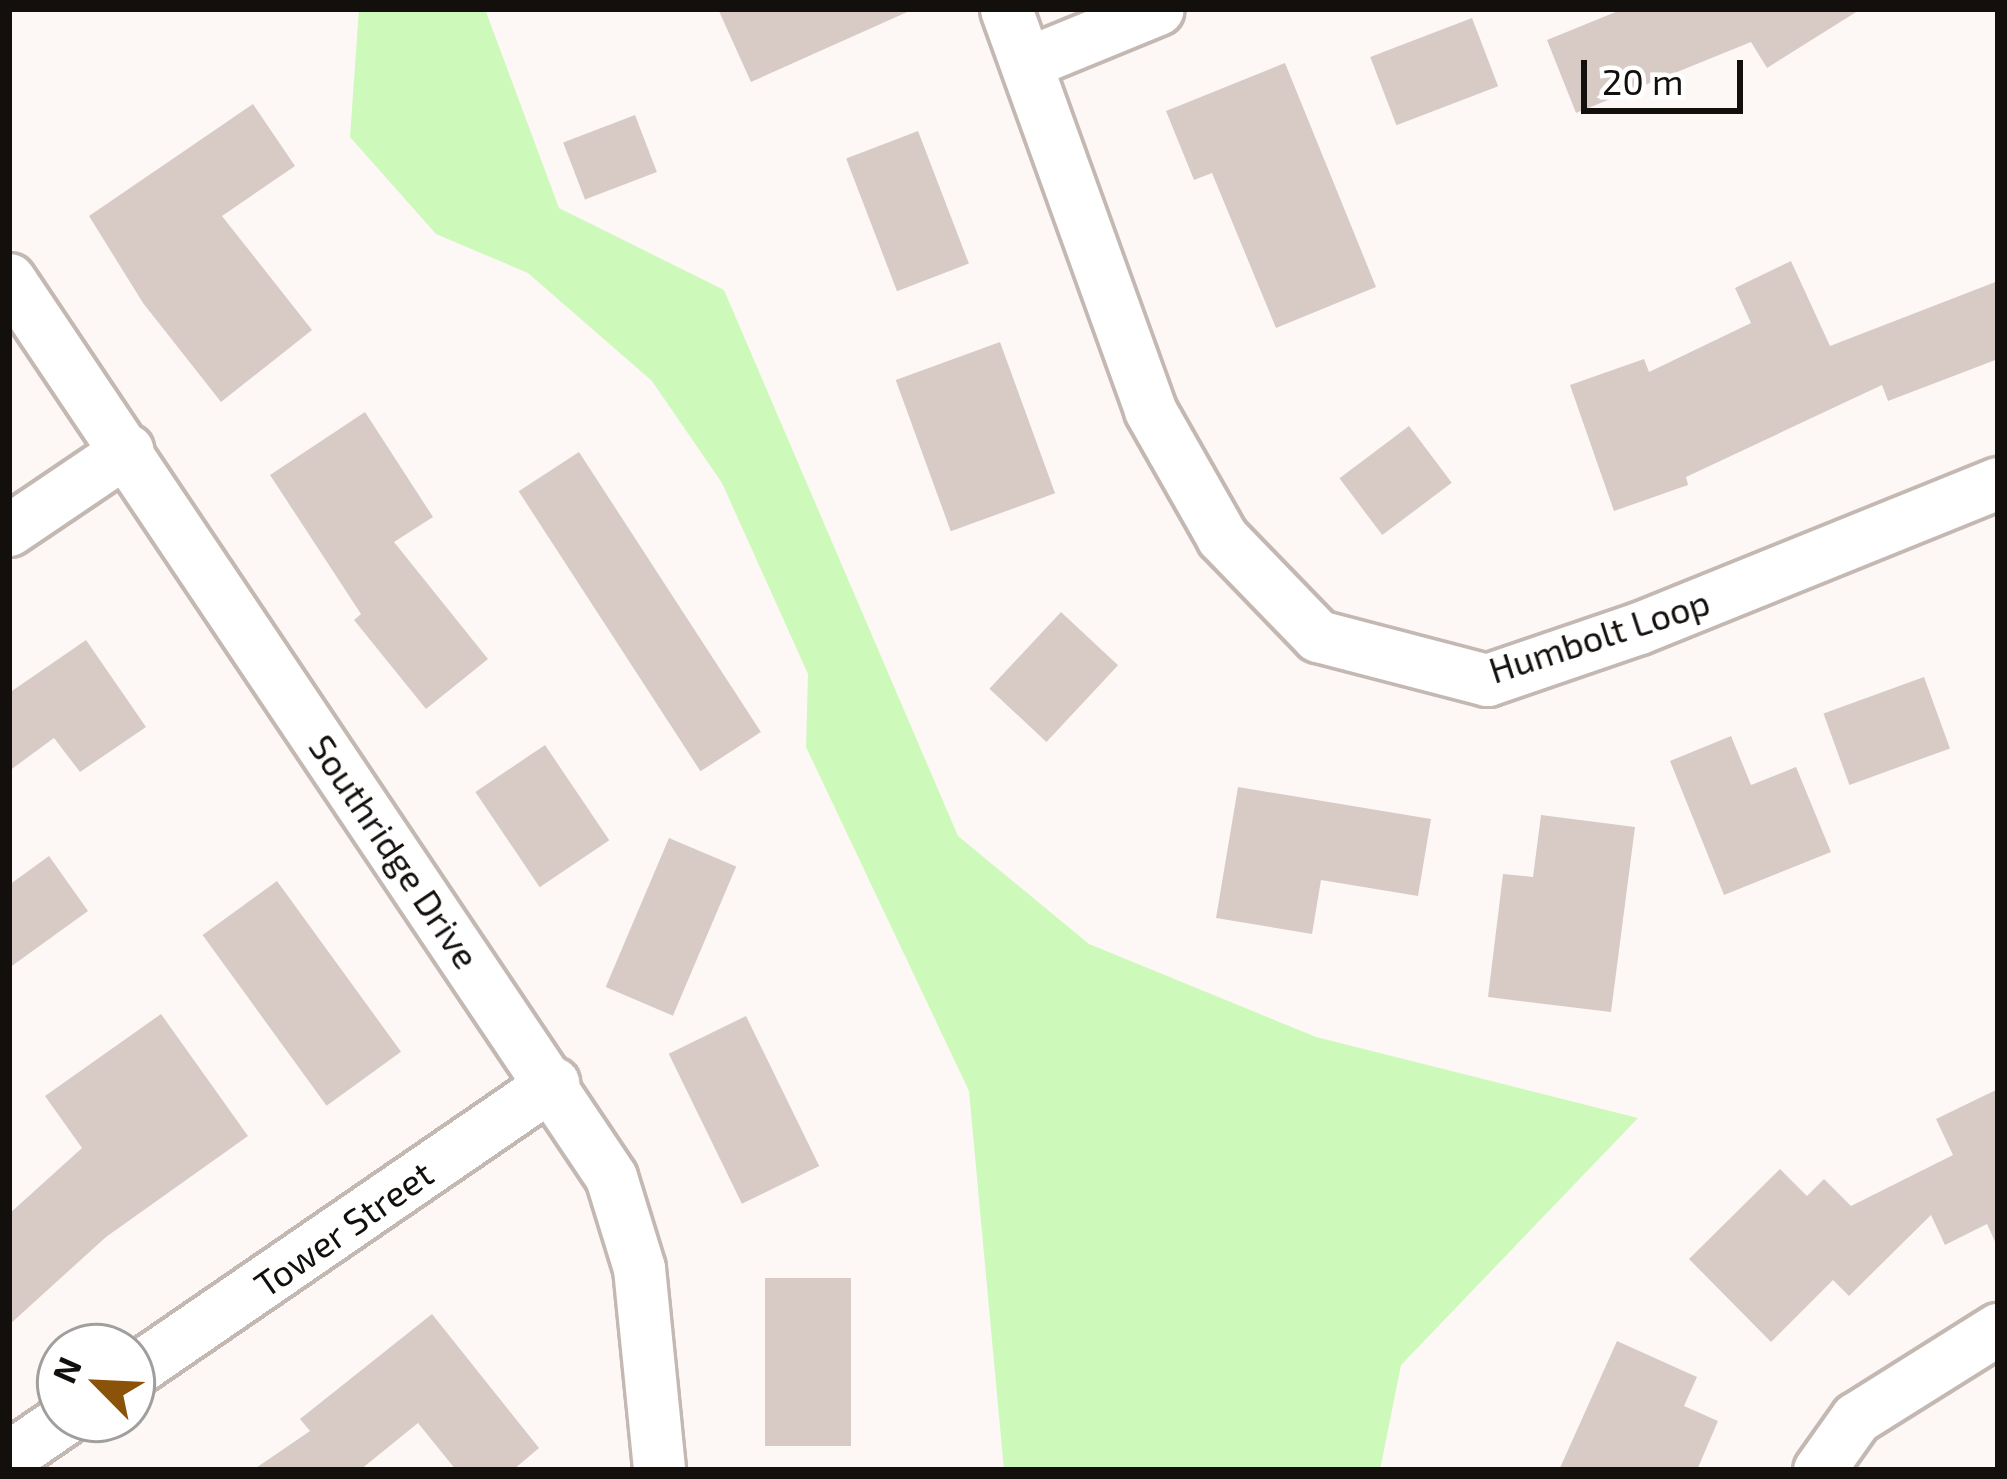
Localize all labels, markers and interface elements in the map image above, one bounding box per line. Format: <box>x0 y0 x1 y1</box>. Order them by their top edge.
scale bar <box>1587 36 1749 110</box>
text: 20 m <box>1602 59 1684 102</box>
street label: Humbolt Loop <box>1483 579 1715 691</box>
street label: Southridge Drive <box>301 726 489 976</box>
street label: Tower Street <box>245 1150 441 1306</box>
north arrow <box>36 1323 156 1443</box>
text: N <box>43 1351 89 1389</box>

